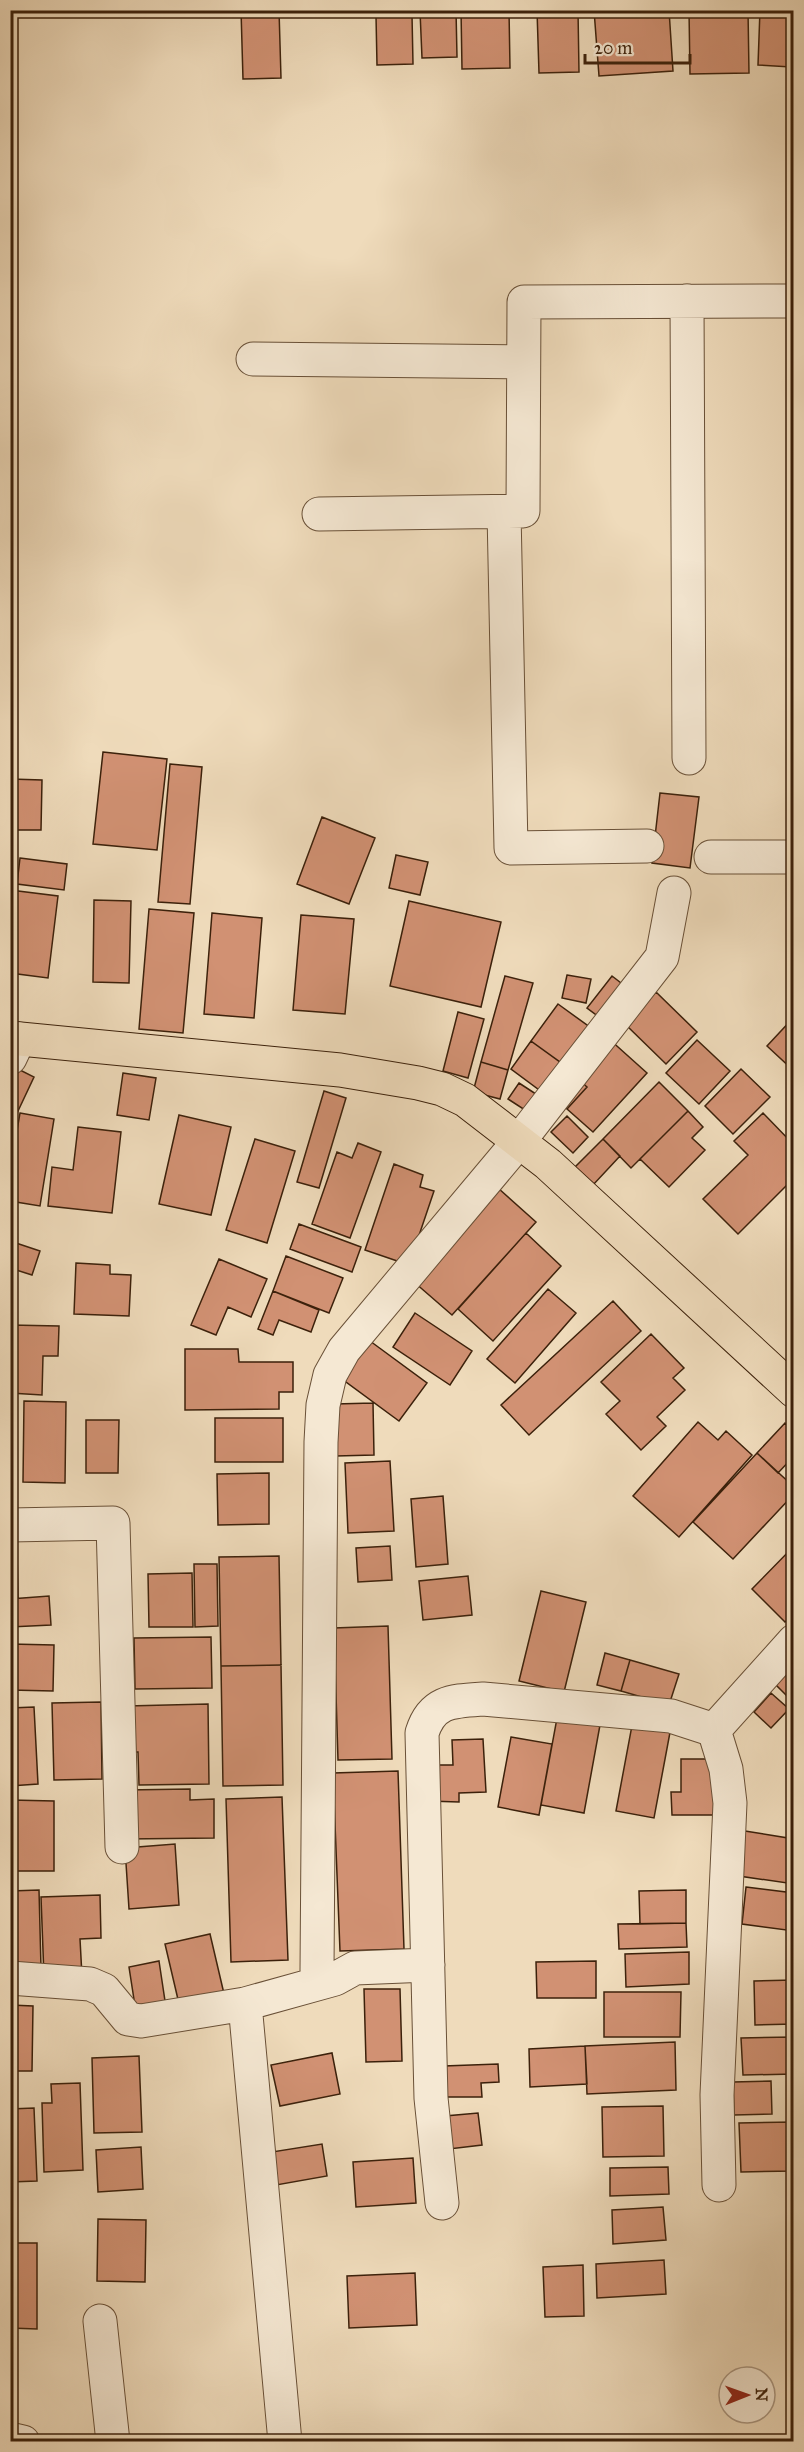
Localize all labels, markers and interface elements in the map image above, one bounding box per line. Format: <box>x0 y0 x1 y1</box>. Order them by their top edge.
scale bar <box>585 27 690 65</box>
text: 20 m <box>594 37 632 59</box>
north arrow <box>717 2365 777 2425</box>
text: N <box>752 2388 771 2402</box>

